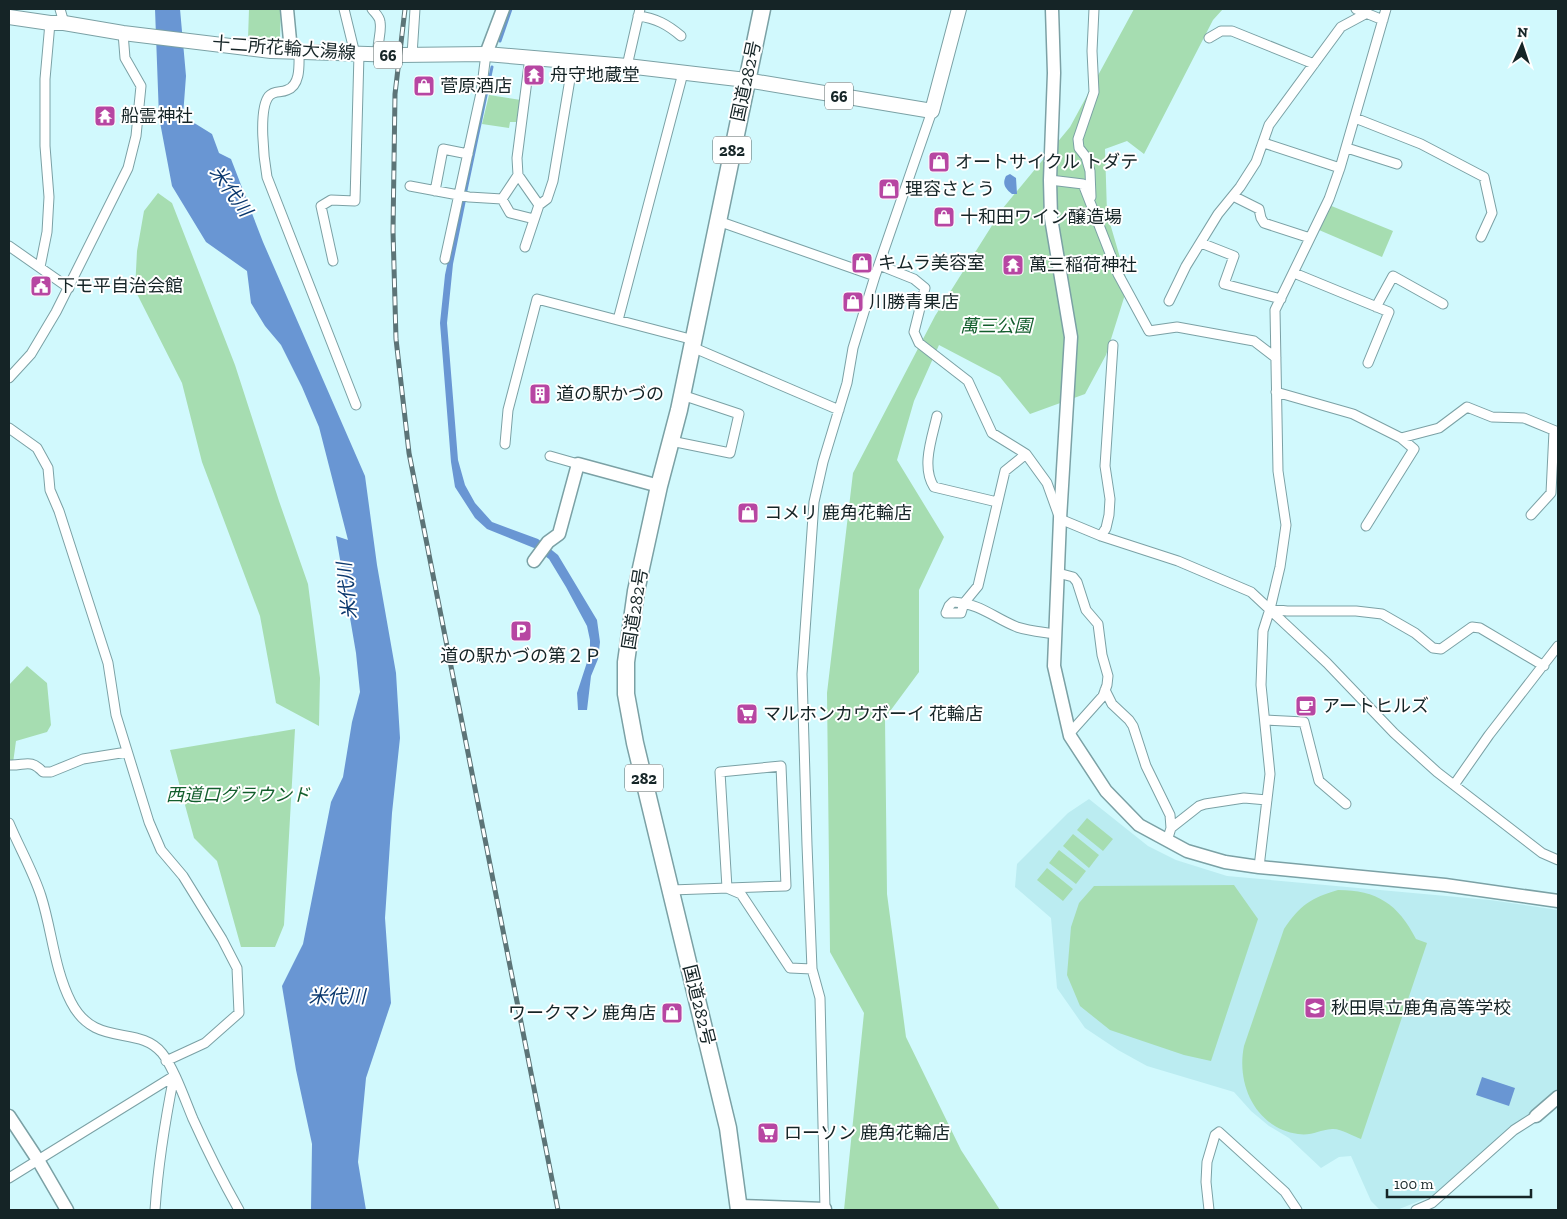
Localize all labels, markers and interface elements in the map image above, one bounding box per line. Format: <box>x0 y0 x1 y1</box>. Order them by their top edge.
north arrow <box>1497 20 1547 70</box>
text: N <box>1517 24 1529 41</box>
street label: 十二所花輪大湯線 <box>211 32 357 64</box>
street label: 国道282号 <box>727 38 765 124</box>
road number: 66 <box>374 42 402 68</box>
temple icon: 舟守地蔵堂 <box>522 63 546 87</box>
place label: 舟守地蔵堂 <box>550 64 640 86</box>
shop icon: 菅原酒店 <box>412 74 436 98</box>
place label: 菅原酒店 <box>440 75 512 97</box>
road number: 66 <box>825 82 853 110</box>
temple icon: 船霊神社 <box>93 104 117 128</box>
place label: 船霊神社 <box>121 105 193 127</box>
road number: 282 <box>713 136 751 164</box>
shop icon: オートサイクル トダテ <box>927 150 951 174</box>
place label: オートサイクル トダテ <box>955 151 1138 173</box>
water label: 米代川 <box>205 161 258 222</box>
shop icon: 理容さとう <box>877 177 901 201</box>
place label: 理容さとう <box>905 178 995 200</box>
shop icon: 十和田ワイン醸造場 <box>932 205 956 229</box>
place label: 十和田ワイン醸造場 <box>960 206 1122 228</box>
shop icon: キムラ美容室 <box>850 251 874 275</box>
place label: キムラ美容室 <box>878 252 985 274</box>
temple icon: 萬三稲荷神社 <box>1001 253 1025 277</box>
place label: 萬三稲荷神社 <box>1029 254 1137 276</box>
public building icon: 下モ平自治会館 <box>29 274 53 298</box>
place label: 下モ平自治会館 <box>57 275 183 297</box>
shop icon: 川勝青果店 <box>841 290 865 314</box>
place label: 川勝青果店 <box>869 291 959 313</box>
park label: 萬三公園 <box>960 315 1035 337</box>
building icon: 道の駅かづの <box>528 382 552 406</box>
place label: 道の駅かづの <box>556 383 664 405</box>
shop icon: コメリ 鹿角花輪店 <box>736 501 760 525</box>
place label: コメリ 鹿角花輪店 <box>764 502 912 524</box>
water label: 米代川 <box>332 559 361 621</box>
street label: 国道282号 <box>618 567 652 651</box>
parking icon: 道の駅かづの第２Ｐ <box>509 619 533 643</box>
place label: 道の駅かづの第２Ｐ <box>440 645 602 667</box>
cafe icon: アートヒルズ <box>1294 694 1318 718</box>
place label: アートヒルズ <box>1322 695 1429 717</box>
supermarket icon: マルホンカウボーイ 花輪店 <box>735 702 759 726</box>
place label: マルホンカウボーイ 花輪店 <box>763 703 983 725</box>
road number: 282 <box>625 764 663 791</box>
park label: 西道口グラウンド <box>166 784 311 806</box>
street label: 国道282号 <box>678 962 720 1048</box>
water label: 米代川 <box>308 985 367 1008</box>
school or university icon: 秋田県立鹿角高等学校 <box>1303 996 1327 1020</box>
place label: 秋田県立鹿角高等学校 <box>1331 997 1511 1019</box>
shop icon: ワークマン 鹿角店 <box>660 1001 684 1025</box>
place label: ワークマン 鹿角店 <box>508 1002 656 1024</box>
supermarket icon: ローソン 鹿角花輪店 <box>756 1121 780 1145</box>
place label: ローソン 鹿角花輪店 <box>784 1122 950 1144</box>
scale bar <box>1387 1166 1531 1198</box>
text: 100 m <box>1394 1175 1433 1193</box>

